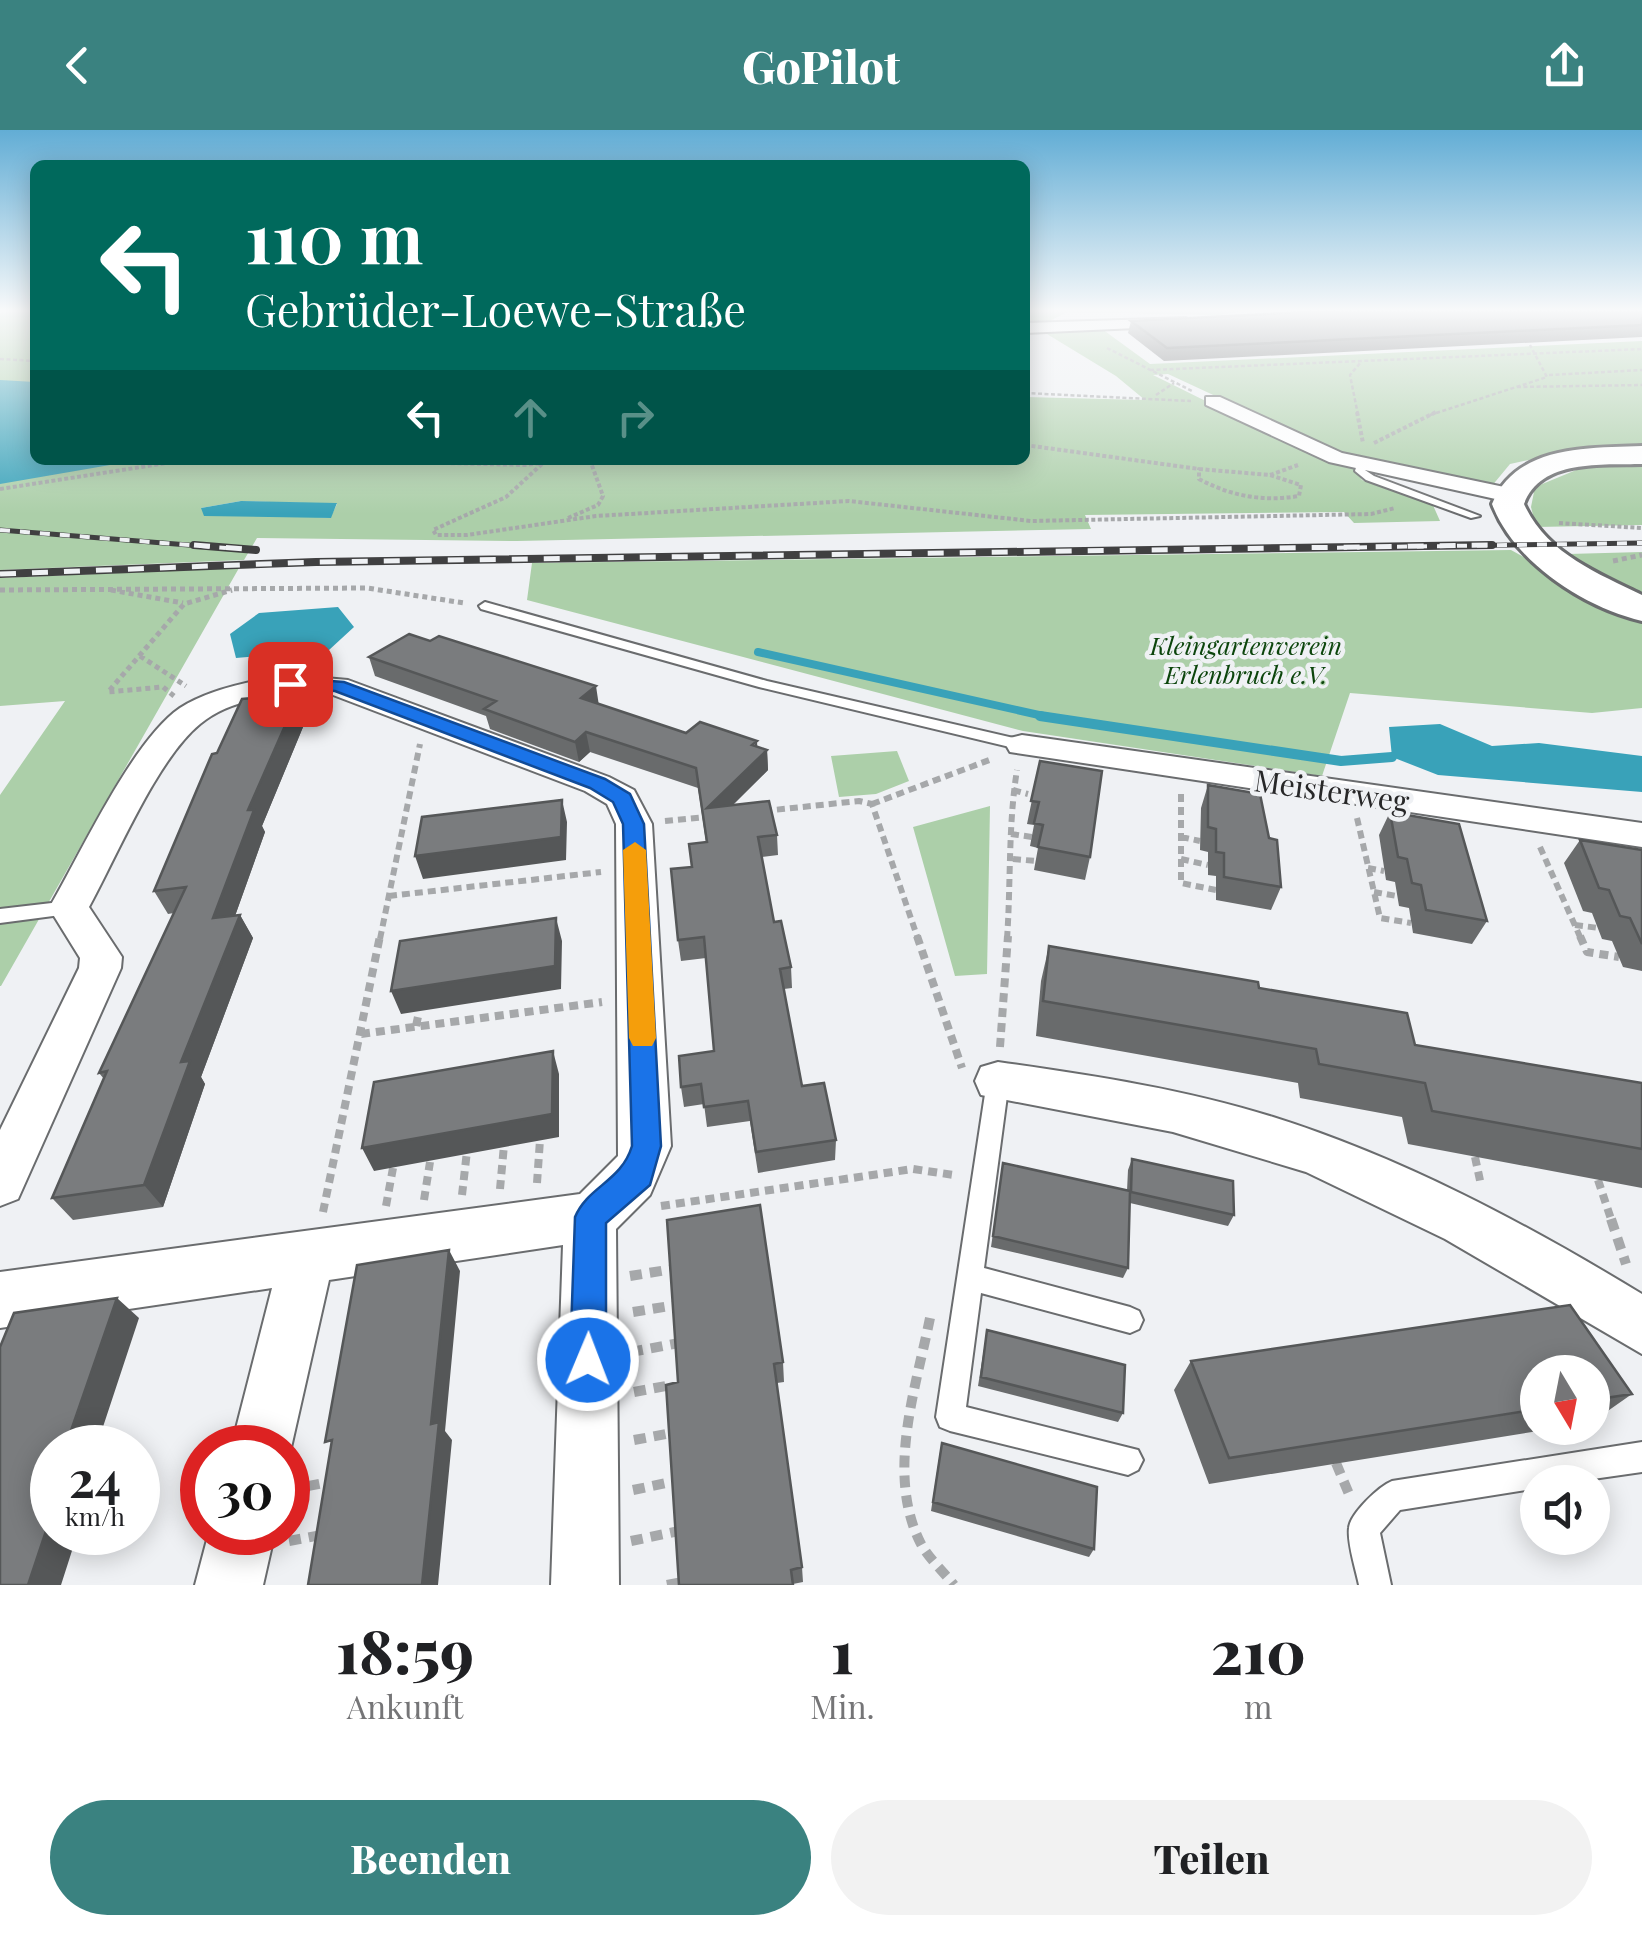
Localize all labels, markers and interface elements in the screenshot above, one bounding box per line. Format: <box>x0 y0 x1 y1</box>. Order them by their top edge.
text: GoPilot <box>742 35 900 95</box>
icon: back <box>50 38 105 93</box>
icon: share <box>1537 38 1592 93</box>
text: 110 m <box>245 188 423 282</box>
icon: left <box>80 200 210 330</box>
text: Gebrüder-Loewe-Straße <box>245 278 746 338</box>
icon: left <box>398 390 453 445</box>
icon: ahead <box>503 390 558 445</box>
icon: right <box>608 390 663 445</box>
park label: Kleingartenverein Erlenbruch e.V. <box>1149 628 1342 690</box>
pin <box>248 642 333 727</box>
icon: arrive <box>263 657 318 712</box>
street label: Meisterweg <box>1252 759 1412 821</box>
position arrow <box>536 1308 640 1412</box>
north arrow <box>1520 1355 1610 1445</box>
map controls <box>1520 1355 1610 1555</box>
speed limit sign: 30 <box>180 1425 310 1555</box>
text: 24 <box>69 1444 121 1511</box>
button: sound <box>1520 1465 1610 1555</box>
text: km/h <box>65 1499 125 1532</box>
text: 18:59 <box>336 1609 474 1689</box>
text: 1 <box>831 1609 854 1689</box>
text: 210 <box>1211 1609 1306 1689</box>
text: Ankunft <box>347 1684 463 1727</box>
text: Min. <box>810 1684 875 1727</box>
text: m <box>1244 1684 1273 1727</box>
button: Beenden <box>50 1800 811 1915</box>
button: Teilen <box>831 1800 1592 1915</box>

